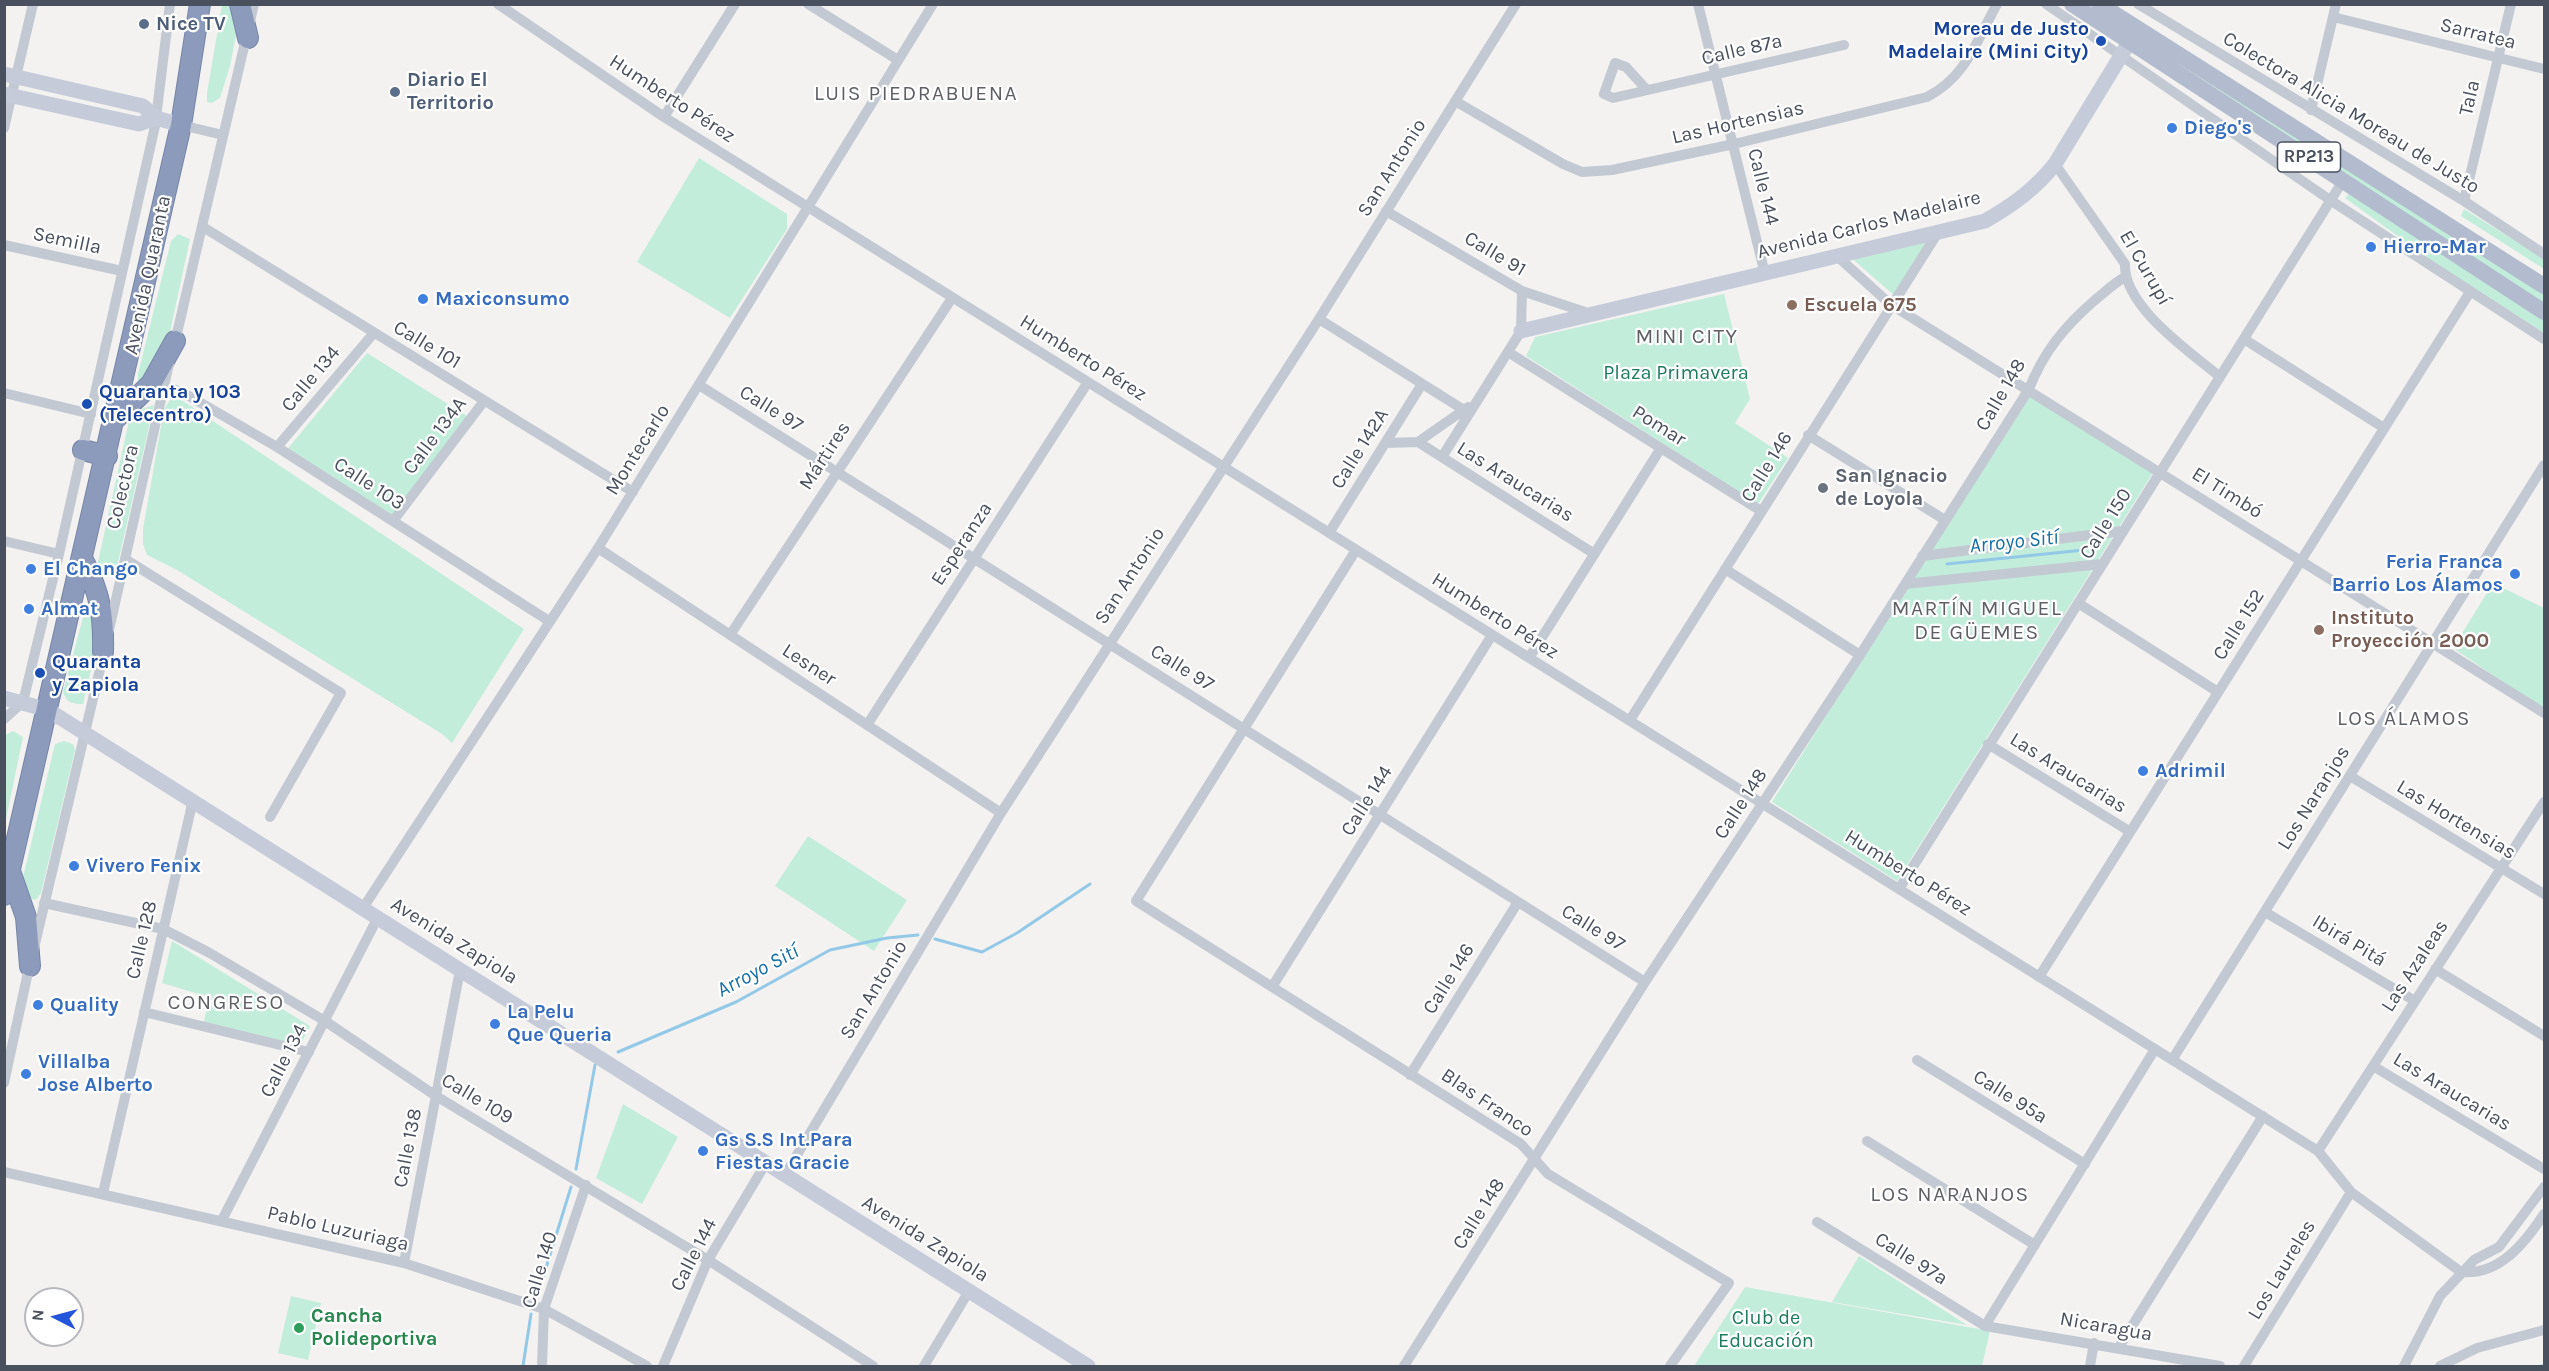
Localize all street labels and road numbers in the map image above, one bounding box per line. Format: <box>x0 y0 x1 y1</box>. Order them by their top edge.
street label: Sarratea <box>2438 13 2518 55</box>
street label: Colectora Alicia Moreau de Justo <box>2218 27 2484 199</box>
street label: Calle 87a <box>1699 29 1785 71</box>
street label: Humberto Pérez <box>605 49 739 149</box>
street label: Tala <box>2454 78 2486 118</box>
street label: Las Hortensias <box>1670 96 1806 150</box>
street label: San Antonio <box>1352 115 1432 221</box>
road number: RP213 <box>2278 142 2340 172</box>
street label: Calle 144 <box>1742 146 1784 228</box>
street label: Avenida Carlos Madelaire <box>1755 186 1983 264</box>
street label: Avenida Quaranta <box>119 193 177 357</box>
street label: Semilla <box>31 222 103 260</box>
street label: Calle 91 <box>1460 226 1530 282</box>
street label: El Curupí <box>2114 226 2176 310</box>
street label: Humberto Pérez <box>1015 309 1151 407</box>
street label: Calle 101 <box>389 316 465 374</box>
street label: Calle 134 <box>276 341 346 417</box>
street label: Calle 148 <box>1971 355 2031 435</box>
street label: Calle 97 <box>735 380 807 438</box>
street label: Calle 134A <box>398 393 472 479</box>
street label: Montecarlo <box>601 400 675 500</box>
street label: Pomar <box>1628 400 1690 452</box>
street label: Calle 142A <box>1326 404 1394 494</box>
street label: Mártires <box>794 417 856 495</box>
street label: Calle 146 <box>1736 427 1798 507</box>
street label: Las Araucarias <box>1452 436 1578 528</box>
street label: Colectora <box>102 442 144 532</box>
street label: Calle 103 <box>329 452 409 516</box>
street label: El Timbó <box>2187 462 2267 524</box>
street label: Calle 150 <box>2075 484 2137 564</box>
street label: Esperanza <box>926 498 998 590</box>
street label: San Antonio <box>1090 523 1170 629</box>
street label: Humberto Pérez <box>1427 567 1563 665</box>
street label: Calle 152 <box>2208 585 2270 665</box>
street label: Lesner <box>777 639 841 691</box>
street label: Calle 97 <box>1146 639 1218 697</box>
street label: Las Araucarias <box>2005 727 2131 819</box>
street label: Los Naranjos <box>2272 742 2356 854</box>
street label: Calle 144 <box>1336 761 1398 841</box>
street label: Calle 148 <box>1709 764 1773 844</box>
street label: Las Hortensias <box>2392 775 2520 865</box>
street label: Humberto Pérez <box>1840 824 1976 922</box>
street label: Avenida Zapiola <box>386 892 522 990</box>
street label: Calle 128 <box>121 898 163 982</box>
street label: Calle 97 <box>1557 899 1629 957</box>
street label: Ibirá Pitá <box>2308 910 2390 972</box>
street label: Las Azaleas <box>2376 915 2454 1017</box>
street label: San Antonio <box>835 936 913 1044</box>
street label: Calle 146 <box>1418 939 1480 1019</box>
street label: Calle 134 <box>255 1020 313 1102</box>
street label: Las Araucarias <box>2389 1047 2515 1137</box>
street label: Blas Franco <box>1436 1063 1538 1143</box>
street label: Calle 95a <box>1968 1065 2052 1129</box>
street label: Calle 109 <box>437 1068 517 1130</box>
street label: Calle 138 <box>389 1106 427 1190</box>
street label: Calle 148 <box>1448 1174 1510 1254</box>
street label: Avenida Zapiola <box>857 1190 993 1288</box>
street label: Pablo Luzuriaga <box>265 1201 411 1257</box>
street label: Calle 144 <box>666 1215 722 1295</box>
street label: Los Laureles <box>2243 1216 2321 1324</box>
street label: Calle 97a <box>1870 1227 1952 1291</box>
street label: Calle 140 <box>517 1229 563 1311</box>
street label: Nicaragua <box>2058 1307 2154 1347</box>

